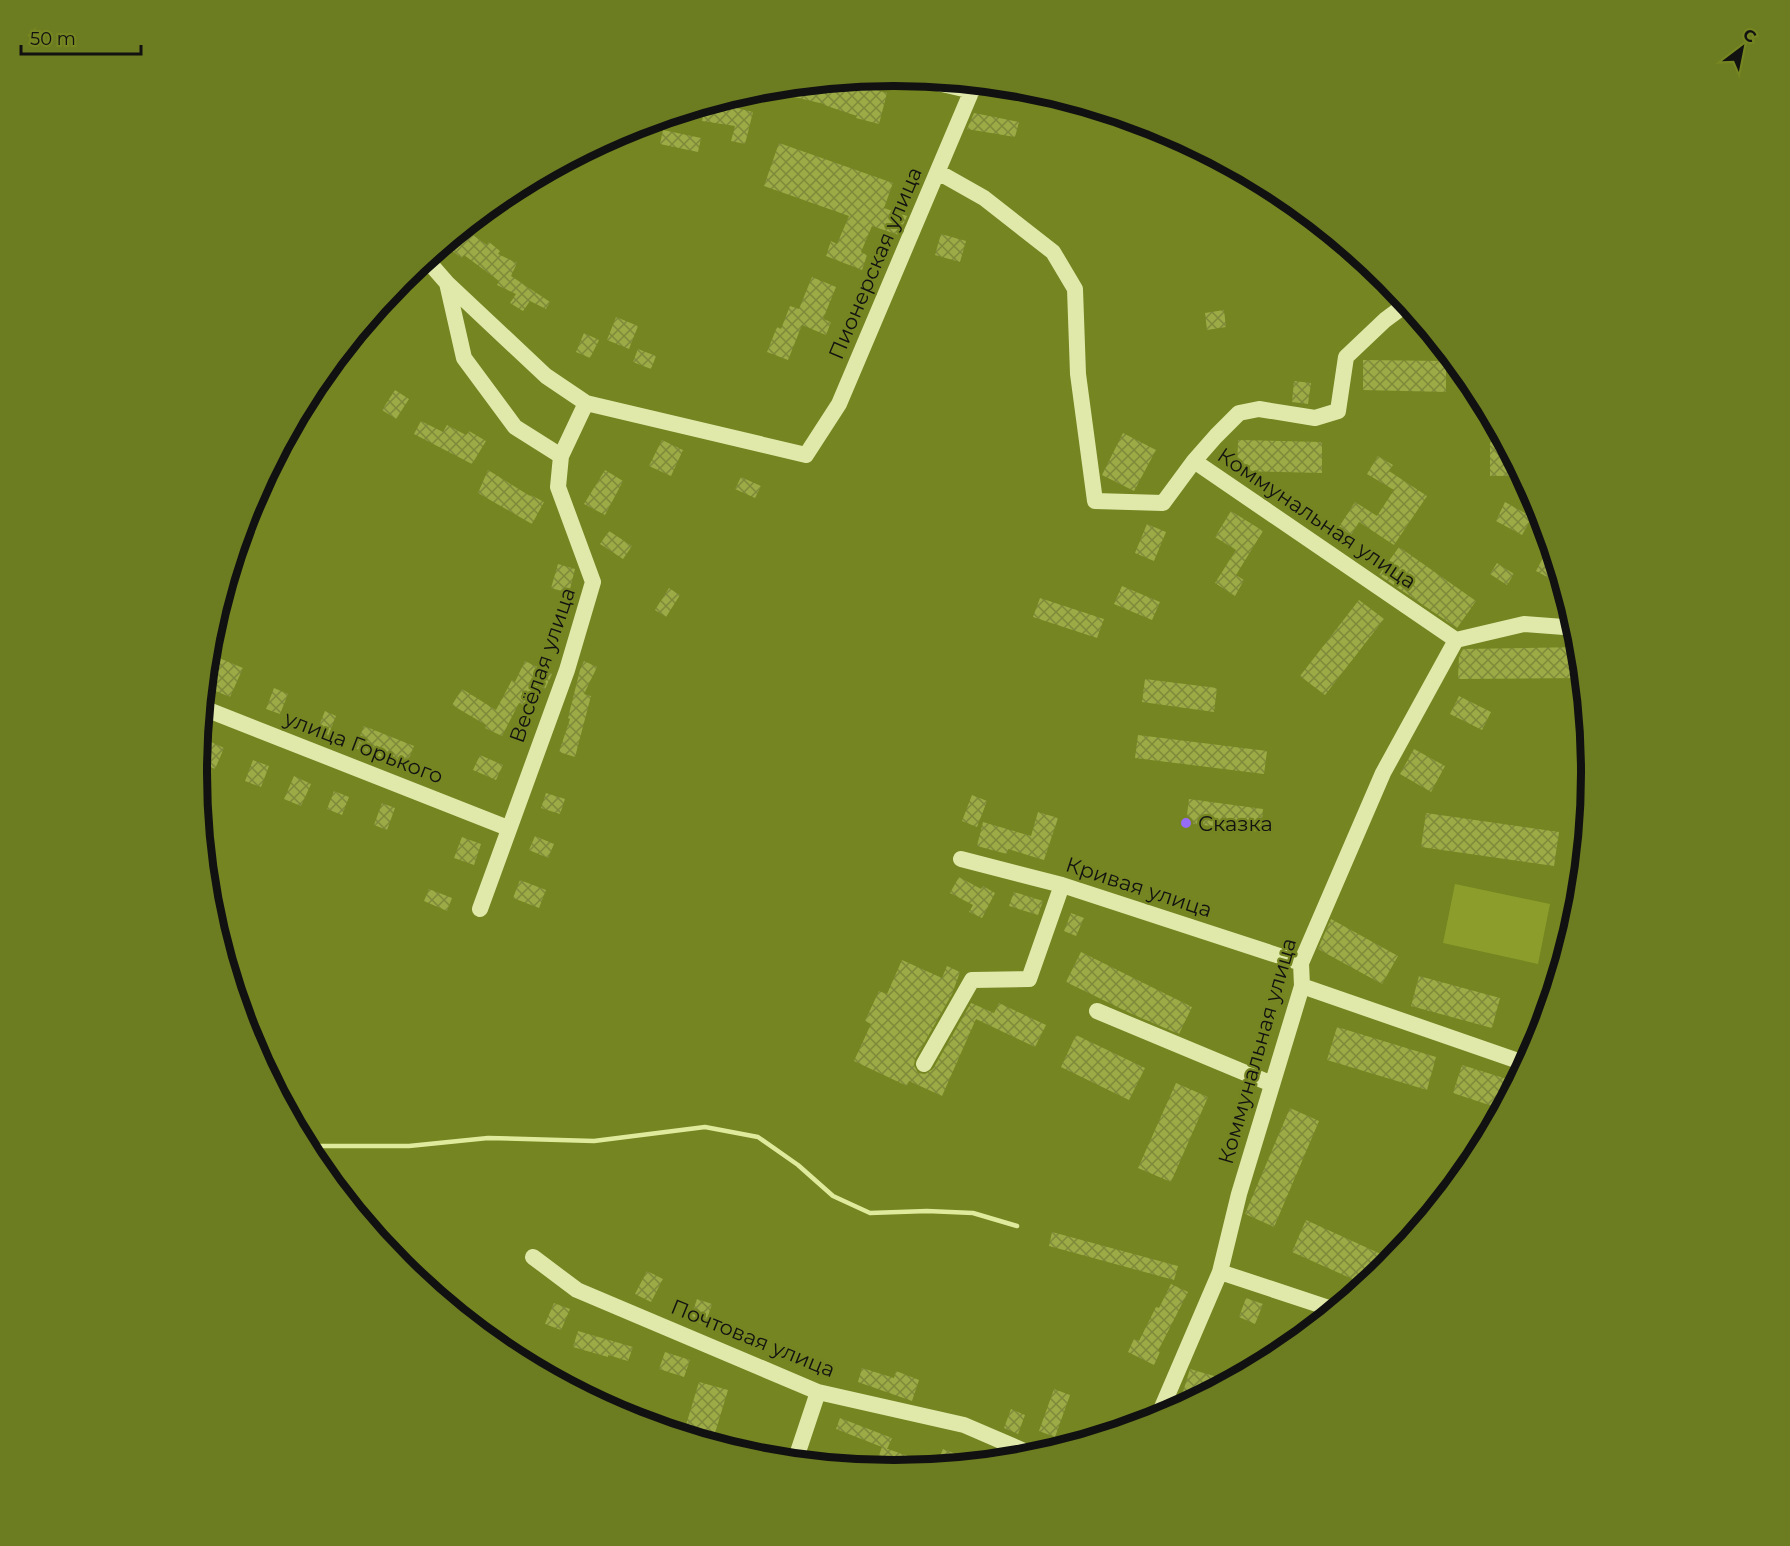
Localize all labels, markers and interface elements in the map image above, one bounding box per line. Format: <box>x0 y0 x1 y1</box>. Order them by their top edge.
scale bar <box>21 18 141 56</box>
north arrow <box>1712 18 1772 78</box>
text: С <box>1740 25 1760 47</box>
text: 50 m <box>30 28 76 50</box>
street label: Пионерская улица <box>823 163 927 363</box>
street label: Коммунальная улица <box>1213 442 1421 594</box>
street label: Весёлая улица <box>504 584 580 746</box>
street label: улица Горького <box>280 705 447 789</box>
place label: Сказка <box>1198 811 1273 836</box>
marker: Сказка <box>1179 816 1193 830</box>
street label: Кривая улица <box>1063 852 1215 922</box>
street label: Коммунальная улица <box>1213 935 1301 1167</box>
street label: Почтовая улица <box>667 1294 839 1382</box>

